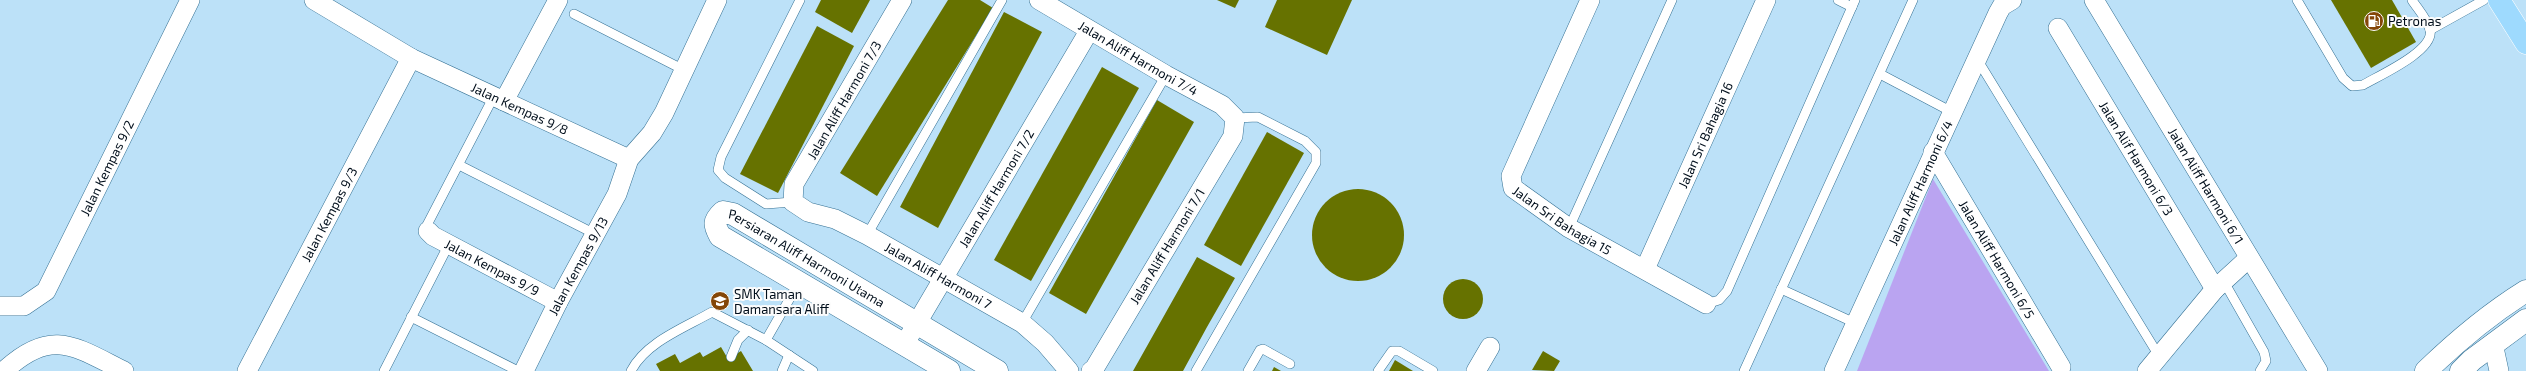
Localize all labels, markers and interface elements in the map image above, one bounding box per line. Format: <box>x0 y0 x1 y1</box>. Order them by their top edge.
fuel station icon: Petronas <box>2363 10 2385 32</box>
place label: Petronas <box>2388 13 2441 29</box>
street label: Jalan Aliff Harmoni 7/4 <box>1076 17 1201 99</box>
street label: Jalan Aliff Harmoni 7/3 <box>804 38 884 162</box>
street label: Jalan Kempas 9/8 <box>469 79 571 138</box>
street label: Jalan Sri Bahagia 16 <box>1674 79 1736 191</box>
street label: Jalan Alif Harmoni 6/3 <box>2096 98 2177 218</box>
street label: Jalan Kempas 9/2 <box>77 117 137 218</box>
street label: Jalan Aliff Harmoni 6/4 <box>1885 118 1956 248</box>
street label: Jalan Aliff Harmoni 6/1 <box>2165 125 2247 247</box>
street label: Jalan Aliff Harmoni 7/2 <box>955 126 1037 250</box>
street label: Jalan Kempas 9/3 <box>298 164 360 264</box>
street label: Jalan Sri Bahagia 15 <box>1510 183 1614 258</box>
street label: Jalan Aliff Harmoni 7/1 <box>1126 185 1208 307</box>
street label: Jalan Aliff Harmoni 6/5 <box>1956 197 2038 321</box>
street label: Persiaran Aliff Harmoni Utama <box>727 205 888 310</box>
street label: Jalan Kempas 9/13 <box>545 214 611 318</box>
street label: Jalan Kempas 9/9 <box>442 236 542 299</box>
street label: Jalan Aliff Harmoni 7 <box>882 239 995 312</box>
place label: SMK Taman Damansara Aliff <box>734 286 830 317</box>
school or university icon: SMK Taman Damansara Aliff <box>709 290 731 312</box>

